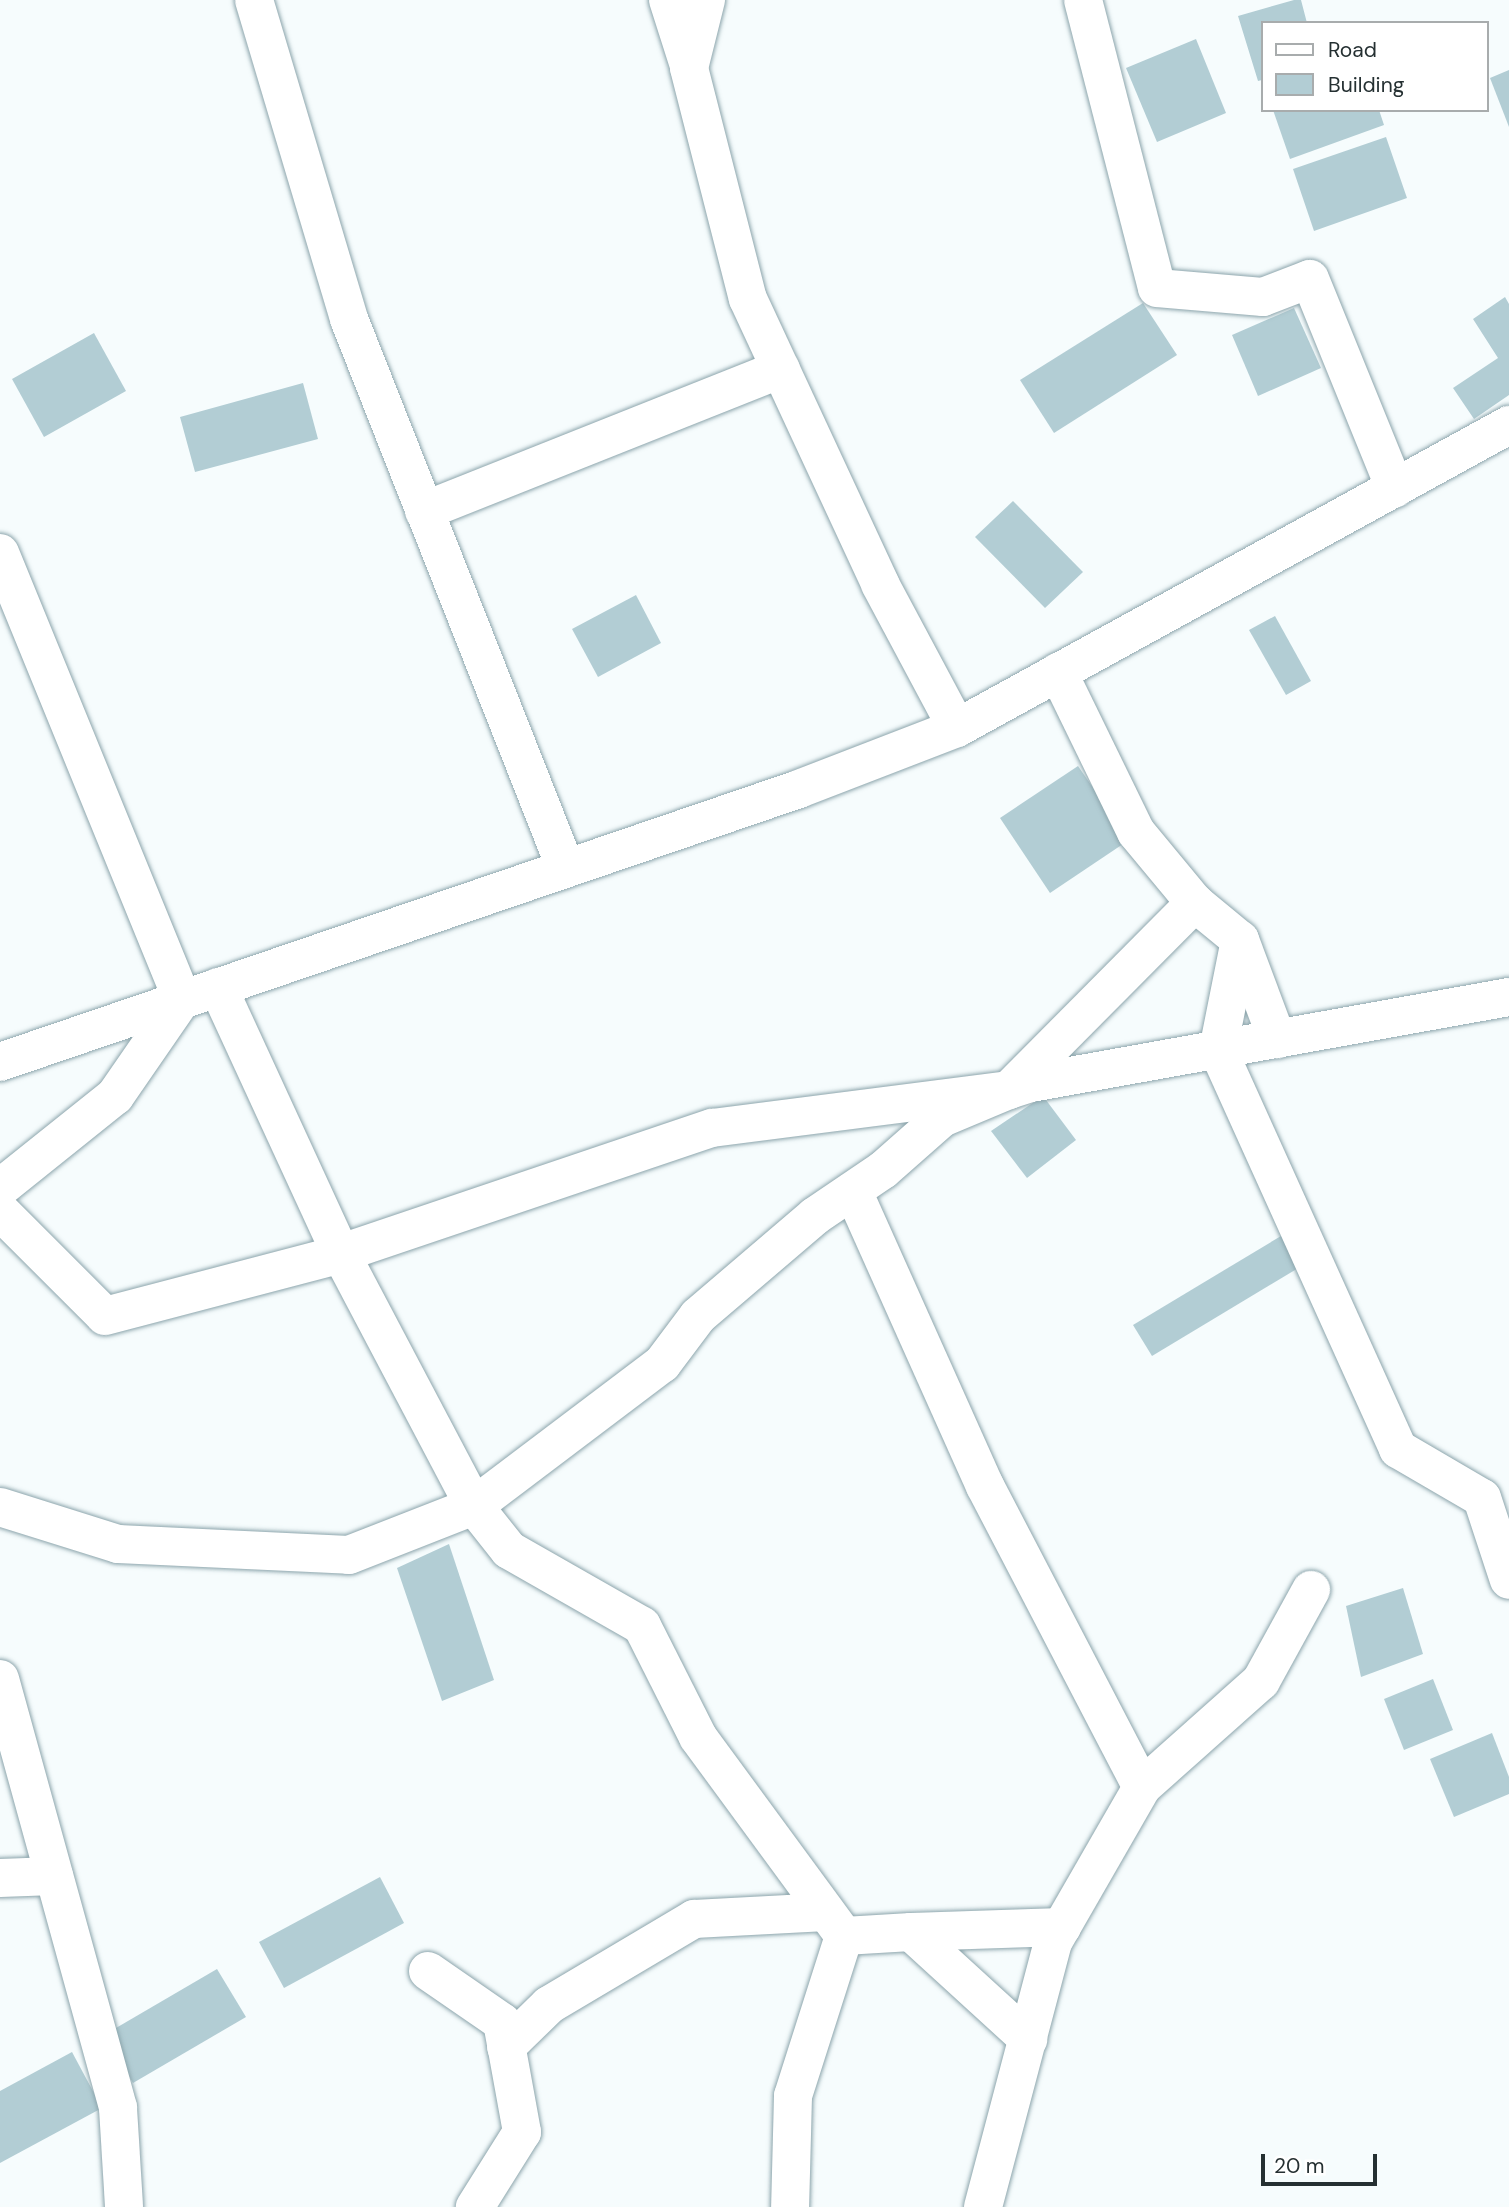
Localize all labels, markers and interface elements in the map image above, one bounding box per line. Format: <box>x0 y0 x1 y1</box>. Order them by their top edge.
legend <box>1260 21 1488 112</box>
text: Road <box>1328 36 1377 64</box>
text: Building <box>1328 71 1404 99</box>
scale bar <box>1264 2140 1380 2184</box>
text: 20 m <box>1274 2152 1325 2180</box>

